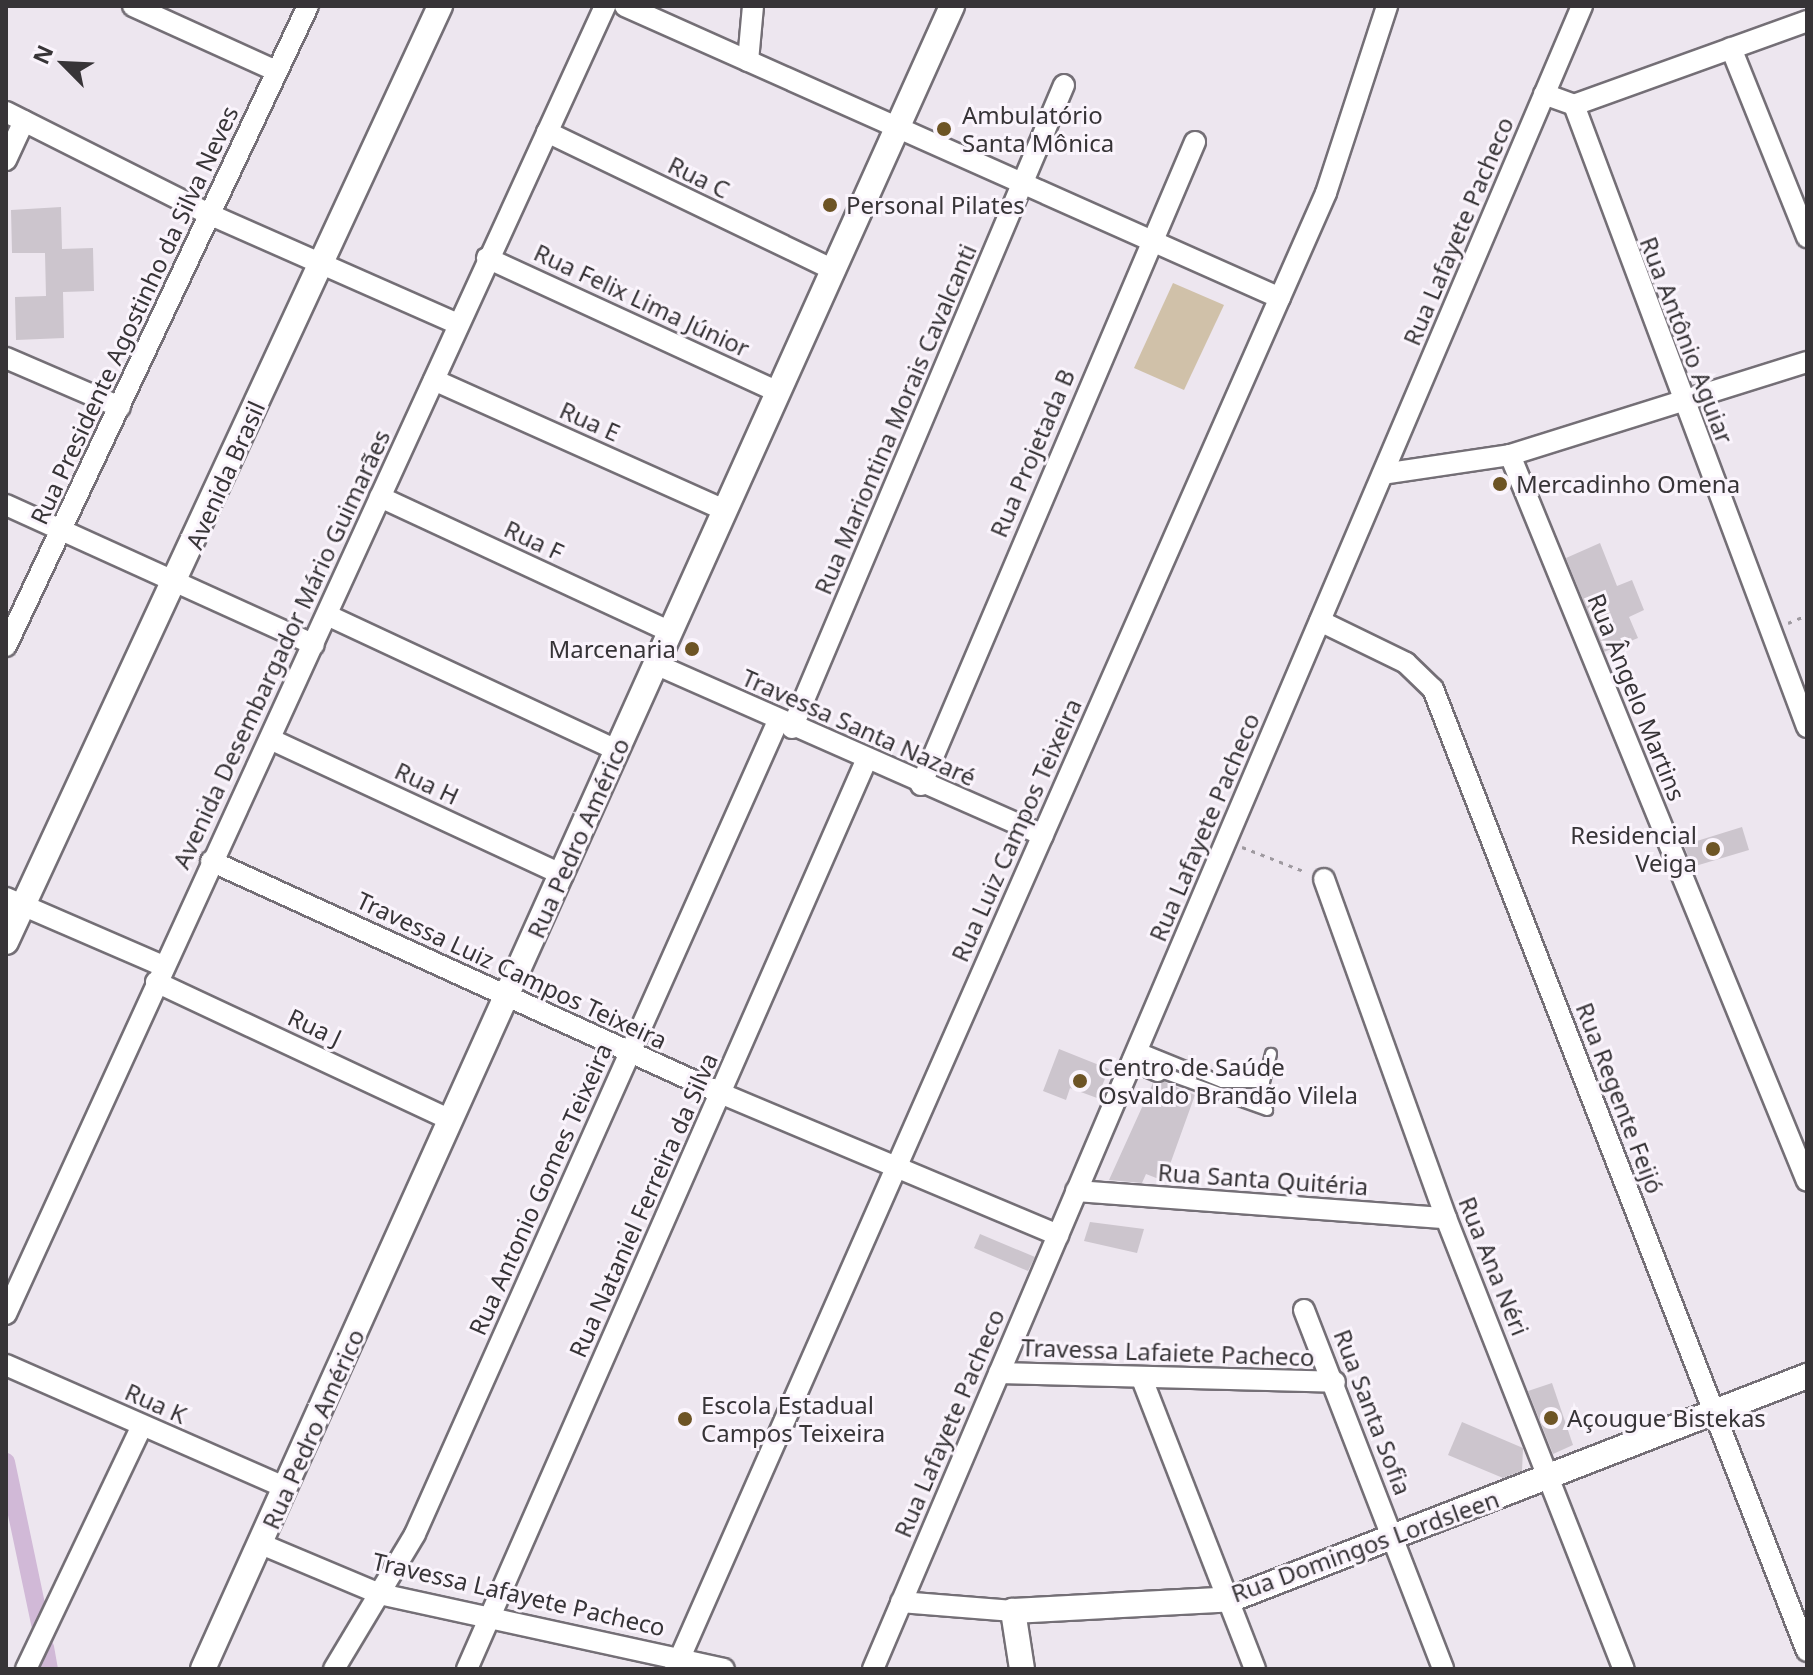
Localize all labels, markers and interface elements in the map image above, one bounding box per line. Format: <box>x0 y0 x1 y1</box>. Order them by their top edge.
north arrow <box>24 24 104 104</box>
text: N <box>25 40 59 69</box>
street label: Rua Presidente Agostinho da Silva Neves <box>24 101 244 529</box>
place label: Ambulatório Santa Mônica <box>962 101 1114 157</box>
street label: Rua Lafayete Pacheco <box>1397 112 1519 350</box>
marker: Ambulatório Santa Mônica <box>933 118 955 140</box>
street label: Rua C <box>664 150 734 204</box>
place label: Personal Pilates <box>846 191 1025 219</box>
marker: Personal Pilates <box>821 196 839 214</box>
street label: Rua Antônio Aguiar <box>1634 233 1740 447</box>
street label: Rua Felix Lima Júnior <box>530 237 754 363</box>
street label: Rua Mariontina Morais Cavalcanti <box>808 239 982 599</box>
street label: Rua Projetada B <box>984 365 1080 541</box>
street label: Rua E <box>555 395 625 447</box>
street label: Avenida Brasil <box>180 397 270 553</box>
street label: Avenida Desembargador Mário Guimarães <box>166 425 396 873</box>
place label: Mercadinho Omena <box>1516 470 1740 498</box>
marker: Mercadinho Omena <box>1491 475 1509 493</box>
street label: Rua F <box>500 514 568 566</box>
street label: Rua Ângelo Martins <box>1582 589 1692 805</box>
place label: Marcenaria <box>548 635 676 663</box>
marker: Marcenaria <box>683 640 701 658</box>
street label: Travessa Santa Nazaré <box>738 662 980 792</box>
street label: Rua Luiz Campos Teixeira <box>945 694 1087 966</box>
street label: Rua Lafayete Pacheco <box>1143 708 1265 946</box>
street label: Rua Pedro Américo <box>521 734 635 942</box>
street label: Rua H <box>390 756 464 810</box>
place label: Residencial Veiga <box>1570 821 1697 877</box>
marker: Residencial Veiga <box>1704 840 1722 858</box>
street label: Travessa Luiz Campos Teixeira <box>352 885 672 1055</box>
street label: Rua Regente Feijó <box>1570 998 1670 1198</box>
street label: Rua J <box>284 1002 346 1052</box>
street label: Rua Antonio Gomes Teixeira <box>462 1039 618 1339</box>
street label: Rua Nataniel Ferreira da Silva <box>563 1048 723 1362</box>
place label: Centro de Saúde Osvaldo Brandão Vilela <box>1098 1053 1358 1109</box>
marker: Centro de Saúde Osvaldo Brandão Vilela <box>1069 1070 1091 1092</box>
street label: Rua Santa Quitéria <box>1157 1157 1369 1201</box>
street label: Rua Ana Néri <box>1453 1192 1535 1340</box>
street label: Rua Lafayete Pacheco <box>888 1304 1010 1542</box>
street label: Rua Pedro Américo <box>256 1325 370 1533</box>
street label: Rua Santa Sofia <box>1328 1325 1418 1499</box>
street label: Travessa Lafaiete Pacheco <box>1021 1332 1315 1372</box>
street label: Rua K <box>121 1377 191 1429</box>
place label: Escola Estadual Campos Teixeira <box>701 1391 885 1447</box>
place label: Açougue Bistekas <box>1567 1404 1766 1432</box>
marker: Açougue Bistekas <box>1542 1409 1560 1427</box>
marker: Escola Estadual Campos Teixeira <box>676 1410 694 1428</box>
street label: Rua Domingos Lordsleen <box>1227 1484 1503 1608</box>
street label: Travessa Lafayete Pacheco <box>370 1546 668 1642</box>

